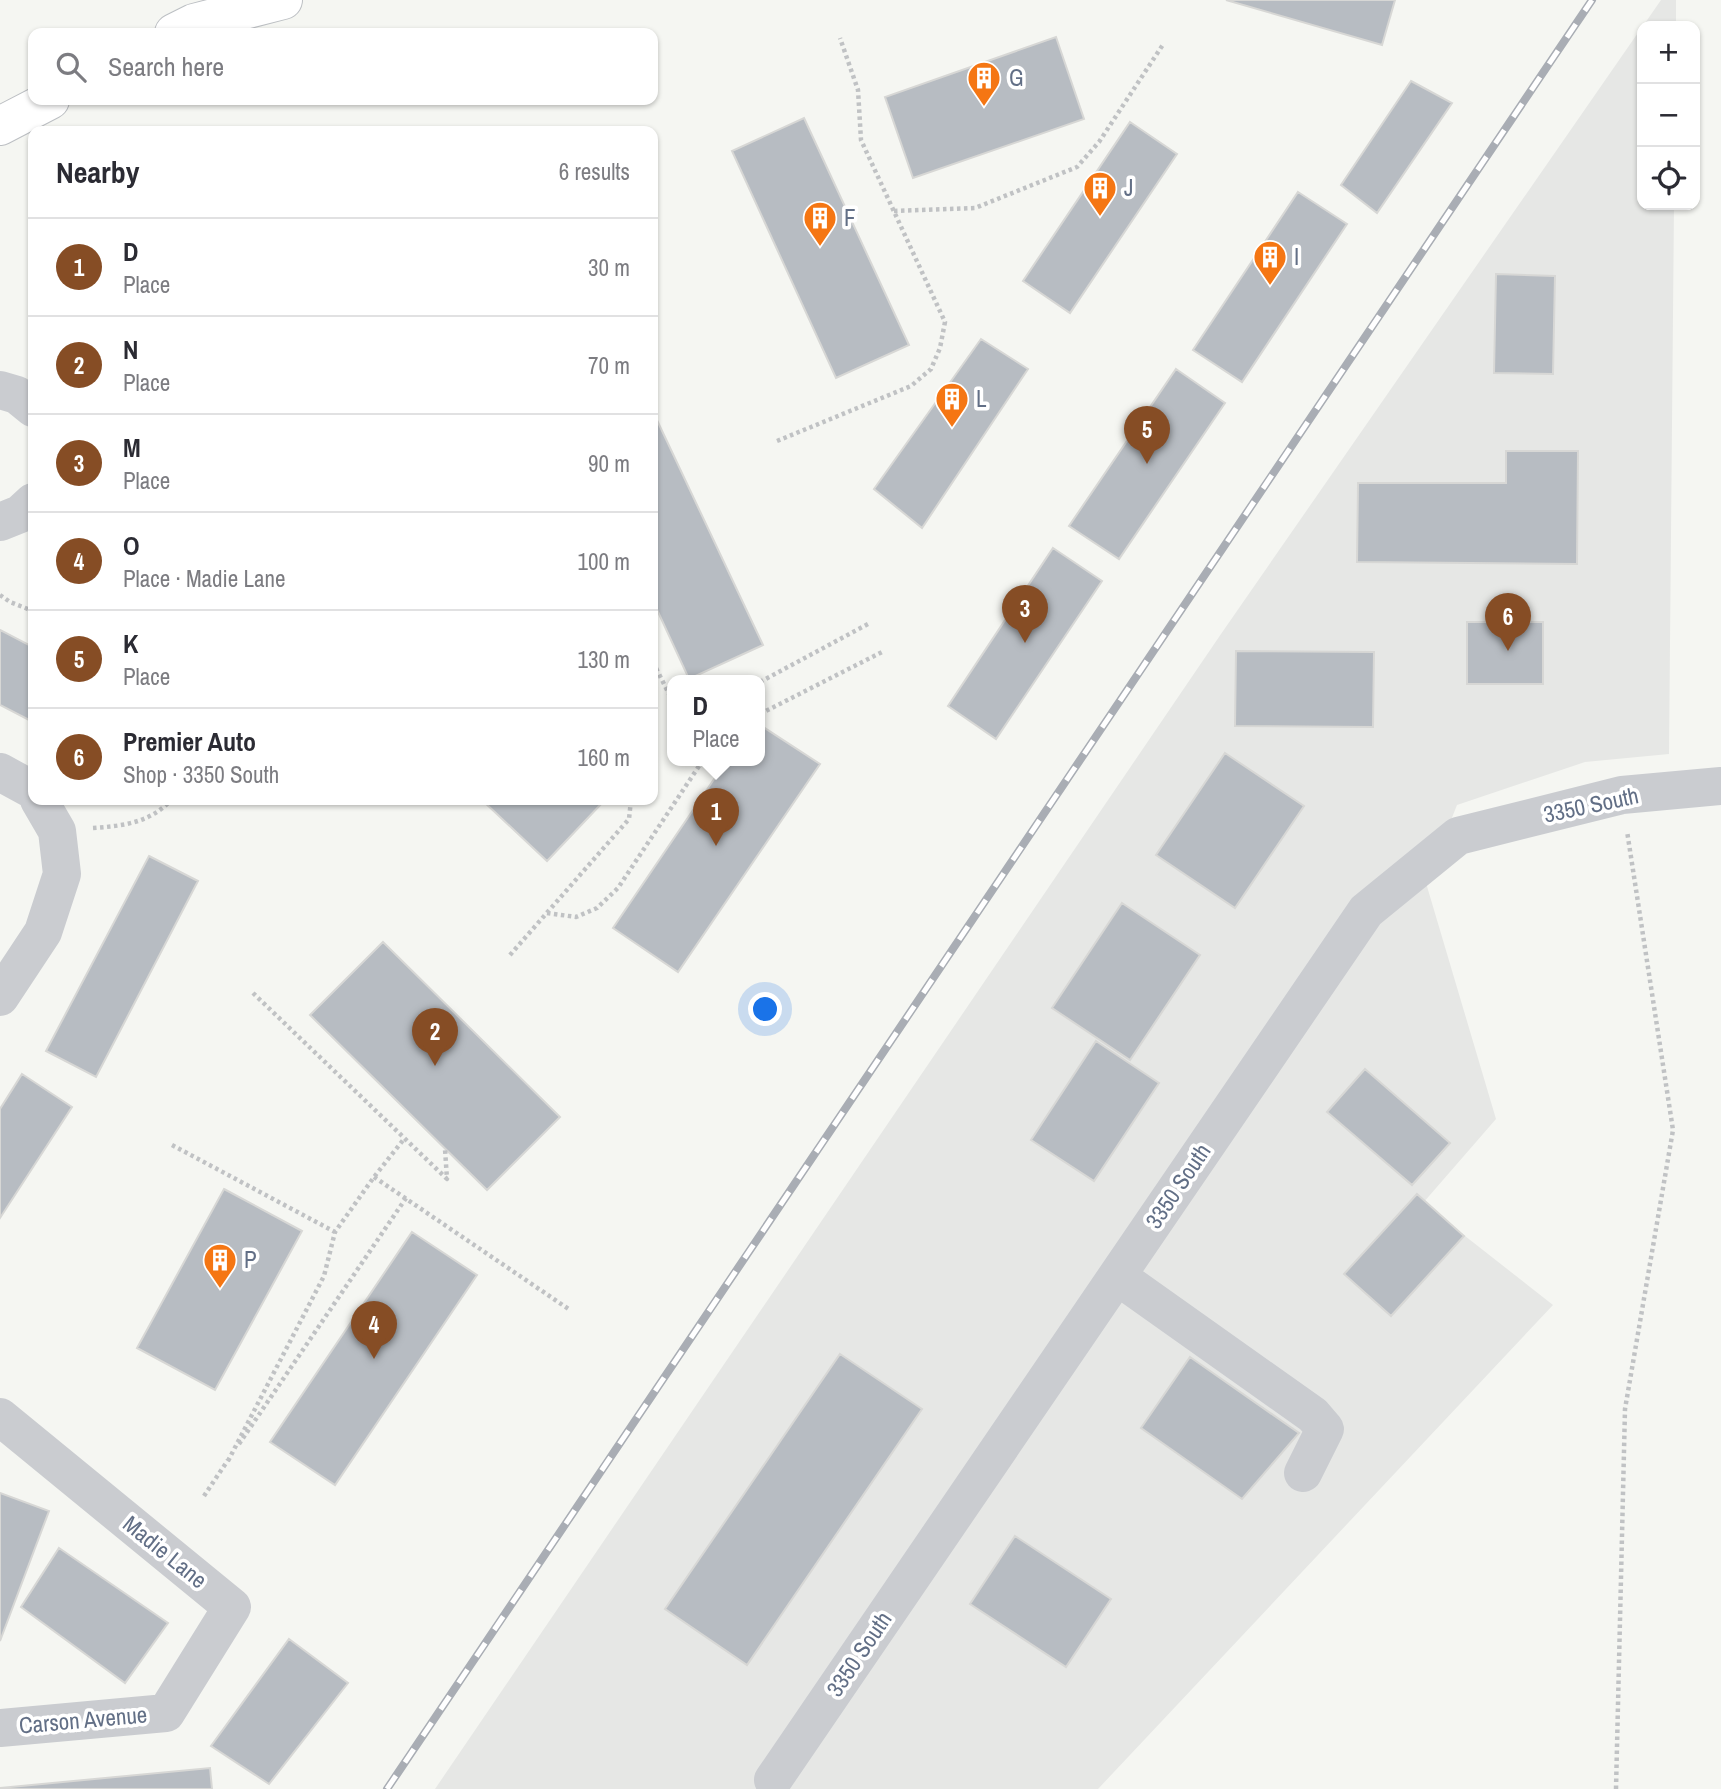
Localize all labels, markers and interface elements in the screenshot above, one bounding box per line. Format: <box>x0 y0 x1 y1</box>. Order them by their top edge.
map controls <box>1637 21 1700 210</box>
button: + <box>1637 21 1700 84</box>
search box <box>28 28 658 105</box>
icon: search <box>52 48 90 86</box>
text: Search here <box>108 49 224 84</box>
building icon: G <box>965 59 1003 108</box>
place label: G <box>1009 62 1024 93</box>
button: − <box>1637 84 1700 147</box>
button: locate <box>1637 147 1700 210</box>
text: Nearby <box>56 152 139 192</box>
text: 6 results <box>559 156 630 187</box>
building icon: J <box>1081 169 1119 218</box>
place label: J <box>1124 172 1133 203</box>
building icon: F <box>801 199 839 248</box>
place label: F <box>844 202 856 233</box>
text: D <box>123 234 138 269</box>
building icon: I <box>1251 238 1289 287</box>
place label: I <box>1294 241 1299 272</box>
text: 1 <box>74 252 84 283</box>
text: 30 m <box>588 252 630 283</box>
text: Place <box>123 269 170 300</box>
text: N <box>123 332 138 367</box>
text: 2 <box>74 350 84 381</box>
text: 70 m <box>588 350 630 381</box>
text: Place <box>123 367 170 398</box>
building icon: L <box>933 380 971 429</box>
place label: L <box>976 383 987 414</box>
pin: 5 <box>1124 406 1170 464</box>
text: M <box>123 430 141 465</box>
text: 3 <box>74 448 84 479</box>
text: 90 m <box>588 448 630 479</box>
text: Place <box>123 465 170 496</box>
text: O <box>123 528 140 563</box>
text: 4 <box>74 546 84 577</box>
text: 100 m <box>578 546 630 577</box>
text: Place · Madie Lane <box>123 563 286 594</box>
pin: 3 <box>1002 585 1048 643</box>
pin: 6 <box>1485 593 1531 651</box>
text: K <box>123 626 138 661</box>
text: 5 <box>74 644 84 675</box>
text: 130 m <box>578 644 630 675</box>
text: Place <box>123 661 170 692</box>
popup <box>667 675 765 766</box>
text: D <box>692 688 708 723</box>
text: Place <box>692 723 740 754</box>
text: Premier Auto <box>123 724 256 759</box>
text: 6 <box>74 742 84 773</box>
text: 160 m <box>578 742 630 773</box>
text: Shop · 3350 South <box>123 759 279 790</box>
street label: 3350 South <box>1540 779 1641 830</box>
pin: 1 <box>693 788 739 846</box>
your location <box>748 992 782 1026</box>
pin: 2 <box>412 1008 458 1066</box>
street label: 3350 South <box>1138 1137 1217 1234</box>
building icon: P <box>201 1241 239 1290</box>
place label: P <box>244 1244 257 1275</box>
pin: 4 <box>351 1301 397 1359</box>
street label: Madie Lane <box>117 1508 214 1595</box>
street label: 3350 South <box>819 1605 898 1702</box>
street label: Carson Avenue <box>18 1698 148 1741</box>

